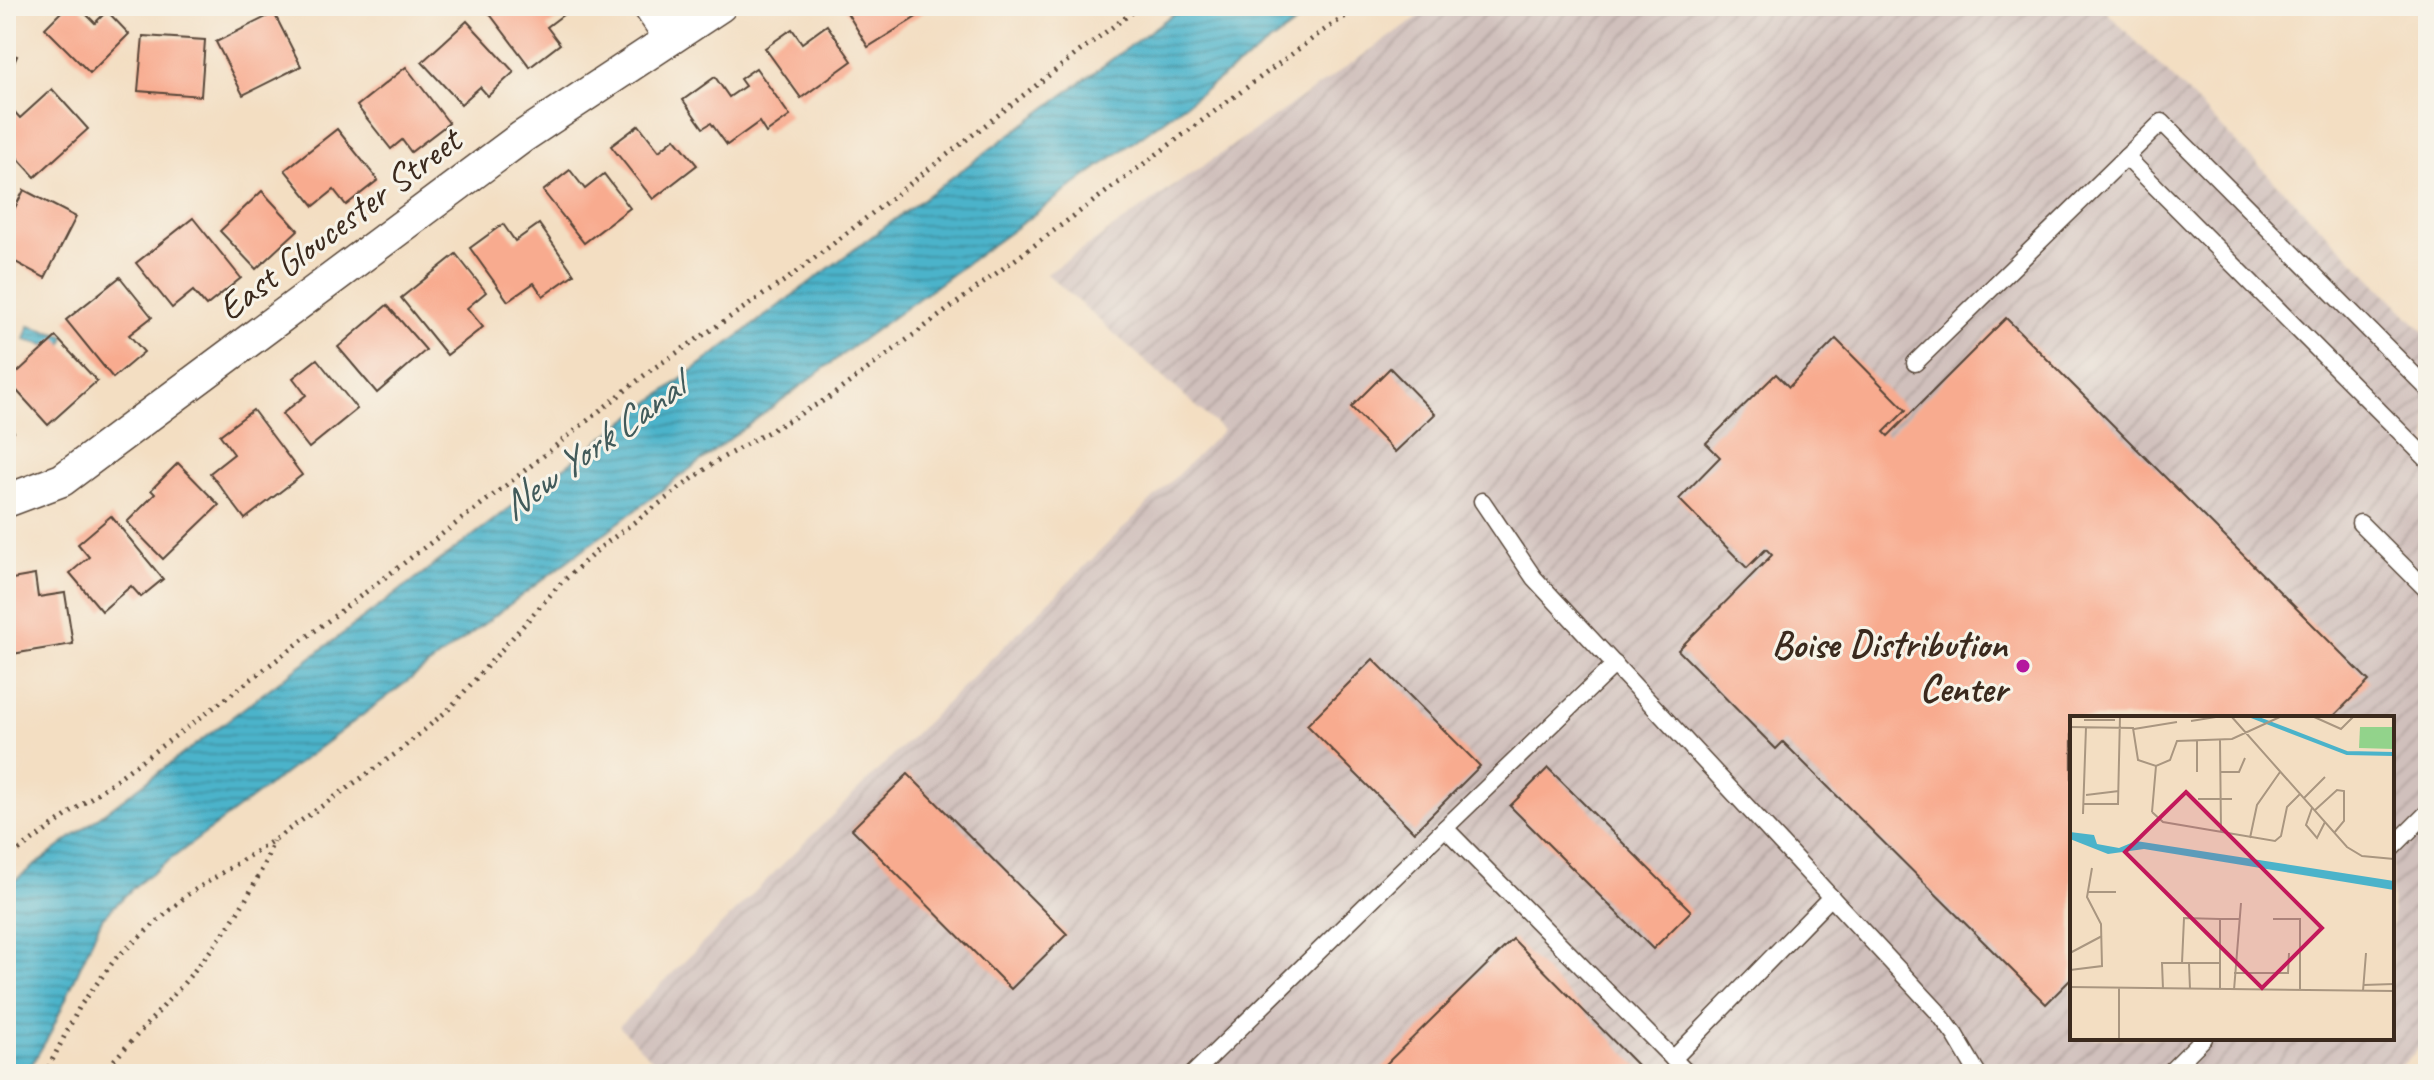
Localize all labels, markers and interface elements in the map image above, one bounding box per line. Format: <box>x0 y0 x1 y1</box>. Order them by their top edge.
street label: East Gloucester Street <box>208 115 473 331</box>
water label: New York Canal <box>490 356 704 531</box>
place label: Boise Distribution Center <box>1772 621 2011 712</box>
marker: Boise Distribution Center <box>2014 657 2032 675</box>
inset map <box>2070 716 2394 1040</box>

